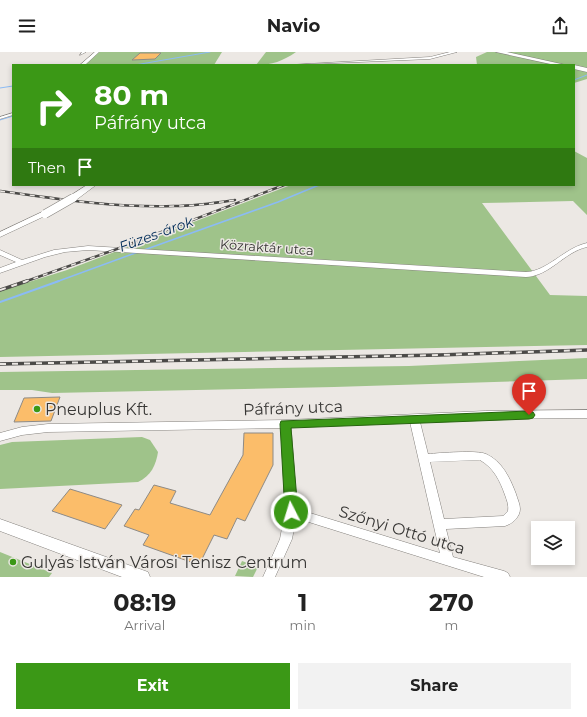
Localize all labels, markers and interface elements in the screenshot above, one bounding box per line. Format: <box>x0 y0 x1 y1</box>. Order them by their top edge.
icon: menu <box>16 15 38 37</box>
text: Navio <box>267 15 320 37</box>
icon: share <box>549 15 571 37</box>
text: 80 m <box>94 78 169 112</box>
icon: right <box>28 80 80 132</box>
text: Páfrány utca <box>94 112 207 134</box>
icon: arrive <box>74 156 96 178</box>
text: Then <box>28 158 66 177</box>
water label: Füzes-árok <box>116 212 196 256</box>
street label: Közraktár utca <box>220 236 314 258</box>
pin <box>512 374 546 415</box>
icon: arrive <box>518 380 540 402</box>
street label: Páfrány utca <box>243 397 343 419</box>
place label: Pneuplus Kft. <box>45 400 152 419</box>
marker: Pneuplus Kft. <box>32 404 42 414</box>
position arrow <box>270 491 312 533</box>
street label: Szőnyi Ottó utca <box>337 502 467 558</box>
map controls <box>531 521 575 565</box>
button: layers <box>531 521 575 565</box>
place label: Gulyás István Városi Tenisz Centrum <box>21 553 308 572</box>
marker: Gulyás István Városi Tenisz Centrum <box>8 557 18 567</box>
text: 08:19 <box>113 588 176 617</box>
text: 1 <box>298 588 307 617</box>
text: 270 <box>429 588 474 617</box>
text: Arrival <box>124 617 165 633</box>
text: min <box>290 617 316 633</box>
text: m <box>444 617 458 633</box>
button: Exit <box>16 663 290 709</box>
button: Share <box>298 663 571 709</box>

